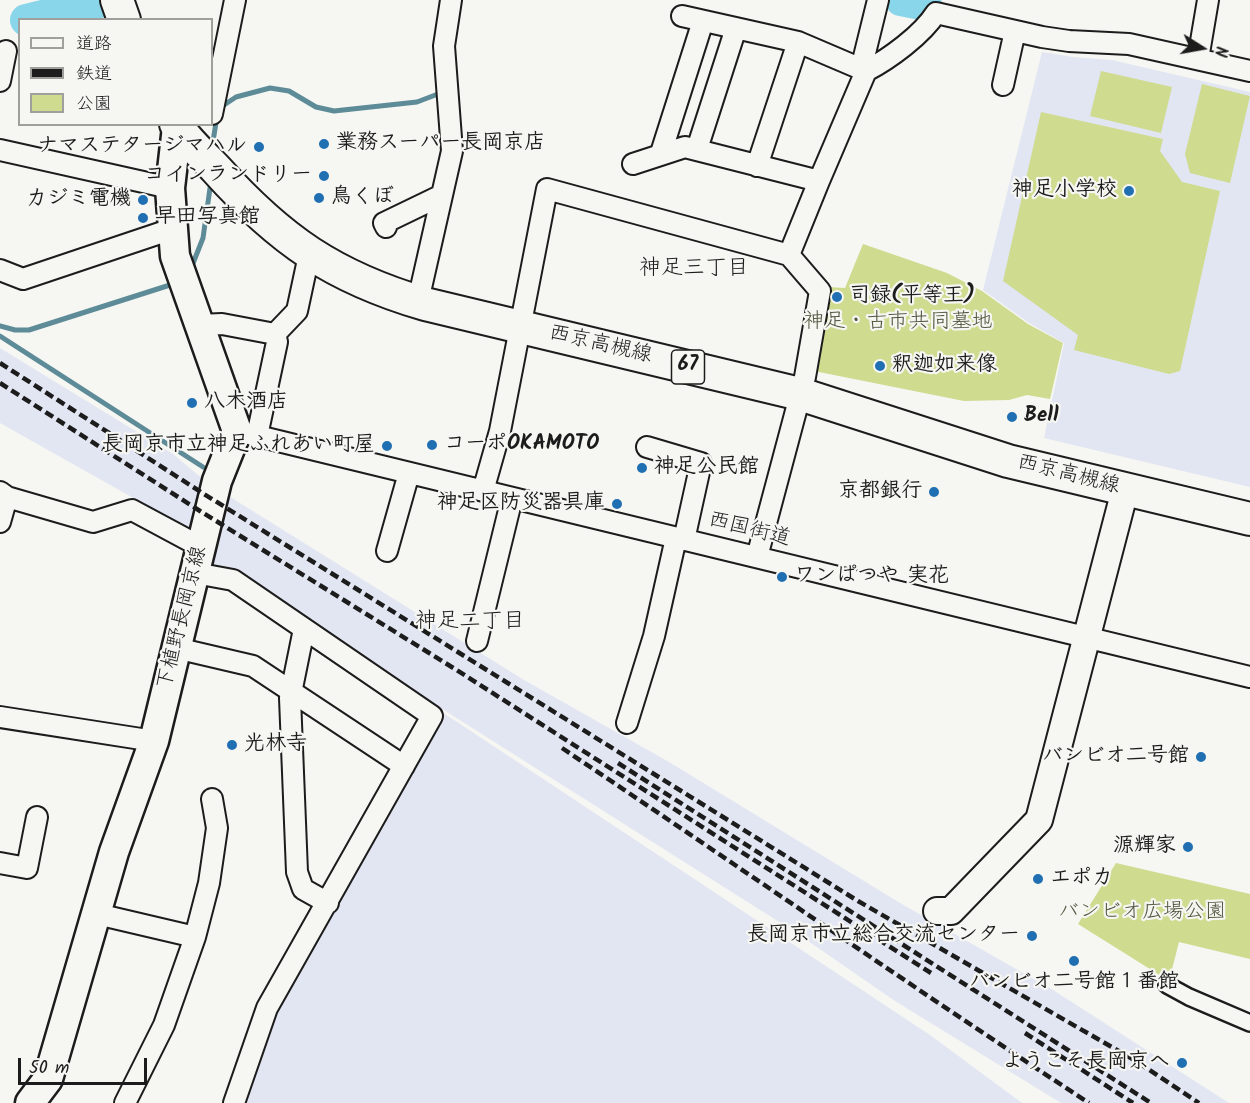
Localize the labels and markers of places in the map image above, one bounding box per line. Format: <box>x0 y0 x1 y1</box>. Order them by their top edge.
place label: 業務スーパー長岡京店 <box>336 131 545 157</box>
place label: ナマステタージマハル <box>37 134 247 160</box>
marker: 業務スーパー長岡京店 <box>317 137 331 151</box>
marker: ナマステタージマハル <box>252 140 266 154</box>
place label: コインランドリー <box>144 163 312 189</box>
marker: コインランドリー <box>317 169 331 183</box>
place label: 神足小学校 <box>1012 178 1117 204</box>
marker: 神足小学校 <box>1122 184 1136 198</box>
place label: 鳥くぼ <box>331 185 394 211</box>
place label: カジミ電機 <box>26 187 131 213</box>
marker: 鳥くぼ <box>312 191 326 205</box>
marker: カジミ電機 <box>136 193 150 207</box>
place label: 早田写真館 <box>155 205 260 231</box>
marker: 早田写真館 <box>136 211 150 225</box>
place label: 司録(平等王) <box>849 284 975 310</box>
marker: 司録(平等王) <box>830 290 844 304</box>
place label: 釈迦如来像 <box>892 353 997 379</box>
marker: 釈迦如来像 <box>873 359 887 373</box>
place label: 八木酒店 <box>204 390 288 416</box>
marker: 八木酒店 <box>185 396 199 410</box>
place label: Bell <box>1024 404 1059 430</box>
marker: Bell <box>1005 410 1019 424</box>
place label: コーポOKAMOTO <box>444 432 599 458</box>
place label: 長岡京市立神足ふれあい町屋 <box>102 433 375 459</box>
marker: コーポOKAMOTO <box>425 438 439 452</box>
marker: 長岡京市立神足ふれあい町屋 <box>380 439 394 453</box>
place label: 神足公民館 <box>654 455 759 481</box>
marker: 神足公民館 <box>635 461 649 475</box>
place label: 京都銀行 <box>838 479 922 505</box>
marker: 京都銀行 <box>927 485 941 499</box>
place label: 神足区防災器具庫 <box>437 491 605 517</box>
marker: 神足区防災器具庫 <box>610 497 624 511</box>
place label: ワンぱつや 実花 <box>794 564 949 590</box>
marker: ワンぱつや 実花 <box>775 570 789 584</box>
place label: 光林寺 <box>244 732 307 758</box>
marker: 光林寺 <box>225 738 239 752</box>
place label: バンビオ二号館 <box>1042 744 1189 770</box>
marker: バンビオ二号館 <box>1194 750 1208 764</box>
place label: 源輝家 <box>1113 834 1176 860</box>
marker: 源輝家 <box>1181 840 1195 854</box>
place label: エポカ <box>1050 866 1113 892</box>
marker: エポカ <box>1031 872 1045 886</box>
place label: 長岡京市立総合交流センター <box>747 923 1020 949</box>
marker: 長岡京市立総合交流センター <box>1025 929 1039 943</box>
marker: バンビオ二号館１番館 <box>1067 954 1081 968</box>
place label: バンビオ二号館１番館 <box>969 970 1179 996</box>
place label: ようこそ長岡京へ <box>1002 1050 1170 1076</box>
marker: ようこそ長岡京へ <box>1175 1056 1189 1070</box>

